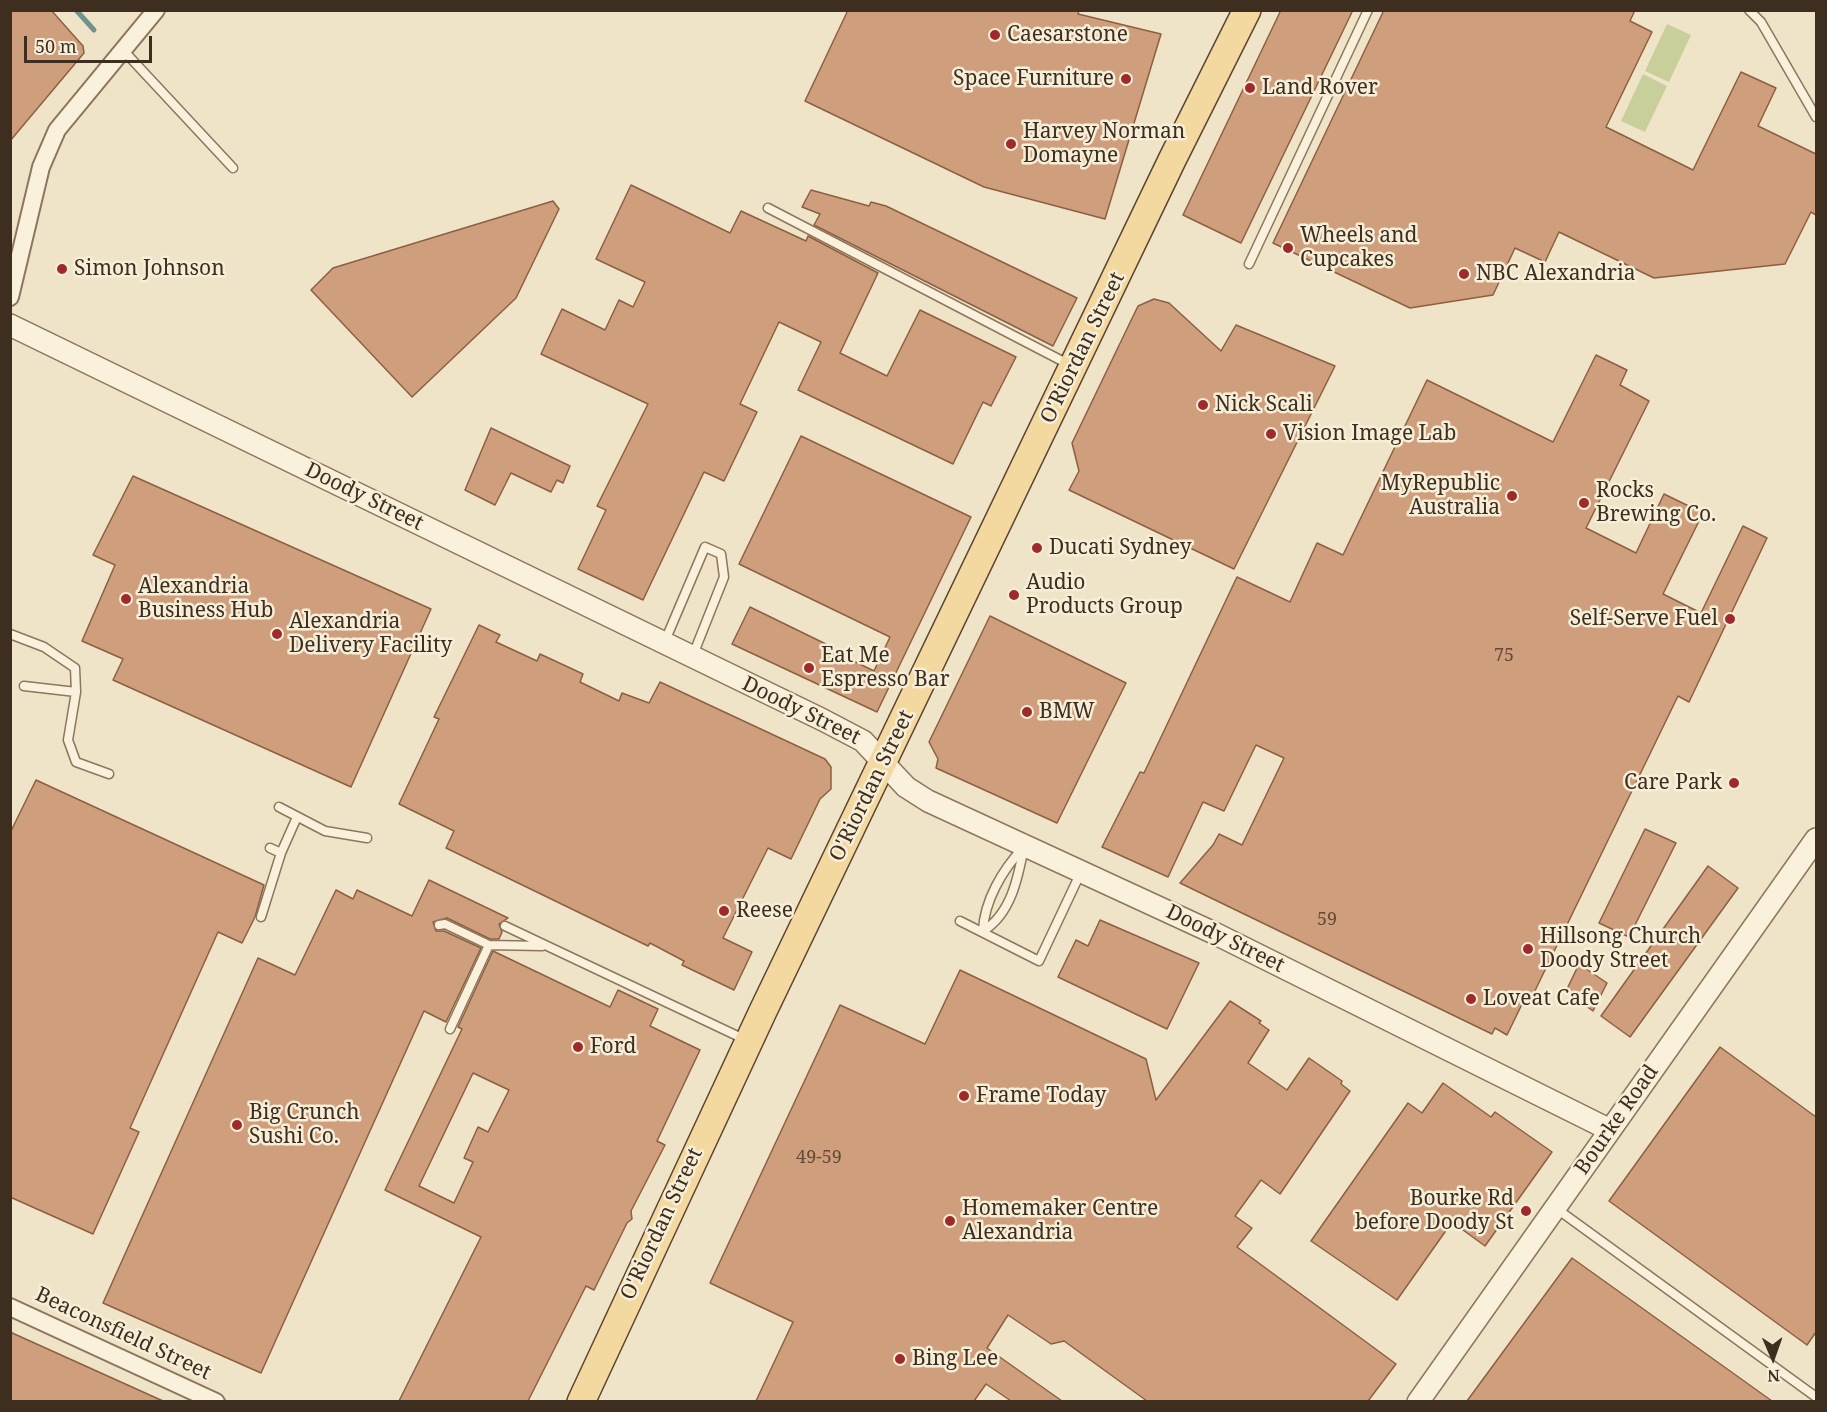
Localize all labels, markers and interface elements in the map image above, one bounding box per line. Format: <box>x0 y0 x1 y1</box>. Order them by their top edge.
place label: Caesarstone <box>1007 22 1128 48</box>
scale bar <box>27 24 154 62</box>
marker: Caesarstone <box>988 28 1002 42</box>
text: 50 m <box>35 34 77 58</box>
place label: Space Furniture <box>953 66 1114 92</box>
marker: Space Furniture <box>1119 72 1133 86</box>
place label: Land Rover <box>1262 75 1378 101</box>
marker: Land Rover <box>1243 81 1257 95</box>
place label: Harvey Norman Domayne <box>1023 119 1185 169</box>
marker: Harvey Norman Domayne <box>1004 137 1018 151</box>
place label: Wheels and Cupcakes <box>1300 223 1417 273</box>
marker: Wheels and Cupcakes <box>1281 241 1295 255</box>
place label: Simon Johnson <box>74 256 225 282</box>
place label: NBC Alexandria <box>1476 261 1635 287</box>
marker: Simon Johnson <box>55 262 69 276</box>
marker: NBC Alexandria <box>1457 267 1471 281</box>
street label: O'Riordan Street <box>1036 268 1130 428</box>
place label: Nick Scali <box>1215 392 1313 418</box>
marker: Nick Scali <box>1196 398 1210 412</box>
place label: Vision Image Lab <box>1283 421 1456 447</box>
marker: Vision Image Lab <box>1264 427 1278 441</box>
street label: Doody Street <box>301 458 427 536</box>
place label: MyRepublic Australia <box>1381 471 1500 521</box>
place label: Rocks Brewing Co. <box>1596 478 1716 528</box>
marker: MyRepublic Australia <box>1505 489 1519 503</box>
marker: Rocks Brewing Co. <box>1577 496 1591 510</box>
place label: Ducati Sydney <box>1049 535 1192 561</box>
marker: Ducati Sydney <box>1030 541 1044 555</box>
place label: Audio Products Group <box>1026 570 1183 620</box>
place label: Alexandria Business Hub <box>138 574 273 624</box>
marker: Audio Products Group <box>1007 588 1021 602</box>
marker: Alexandria Business Hub <box>119 592 133 606</box>
place label: Self-Serve Fuel <box>1570 606 1718 632</box>
place label: Alexandria Delivery Facility <box>289 609 452 659</box>
marker: Self-Serve Fuel <box>1723 612 1737 626</box>
marker: Alexandria Delivery Facility <box>270 627 284 641</box>
place label: Eat Me Espresso Bar <box>821 643 950 693</box>
house number: 75 <box>1494 645 1514 667</box>
marker: Eat Me Espresso Bar <box>802 661 816 675</box>
street label: Doody Street <box>738 672 864 750</box>
place label: BMW <box>1039 699 1094 725</box>
marker: BMW <box>1020 705 1034 719</box>
street label: O'Riordan Street <box>825 706 919 866</box>
place label: Care Park <box>1624 770 1722 796</box>
marker: Care Park <box>1727 776 1741 790</box>
place label: Reese <box>736 898 793 924</box>
street label: Doody Street <box>1162 900 1288 978</box>
marker: Reese <box>717 904 731 918</box>
house number: 59 <box>1317 909 1337 931</box>
place label: Hillsong Church Doody Street <box>1540 924 1701 974</box>
marker: Hillsong Church Doody Street <box>1521 942 1535 956</box>
place label: Loveat Cafe <box>1483 986 1600 1012</box>
marker: Loveat Cafe <box>1464 992 1478 1006</box>
place label: Ford <box>590 1034 636 1060</box>
marker: Ford <box>571 1040 585 1054</box>
street label: Bourke Road <box>1570 1060 1664 1180</box>
place label: Frame Today <box>976 1083 1106 1109</box>
marker: Frame Today <box>957 1089 971 1103</box>
place label: Big Crunch Sushi Co. <box>249 1100 360 1150</box>
marker: Big Crunch Sushi Co. <box>230 1118 244 1132</box>
street label: O'Riordan Street <box>616 1144 708 1304</box>
house number: 49-59 <box>796 1147 842 1169</box>
place label: Bourke Rd before Doody St <box>1355 1186 1514 1236</box>
place label: Homemaker Centre Alexandria <box>962 1196 1158 1246</box>
marker: Bourke Rd before Doody St <box>1519 1204 1533 1218</box>
marker: Homemaker Centre Alexandria <box>943 1214 957 1228</box>
street label: Beaconsfield Street <box>31 1282 215 1386</box>
north arrow <box>1743 1328 1803 1388</box>
place label: Bing Lee <box>912 1346 998 1372</box>
marker: Bing Lee <box>893 1352 907 1366</box>
text: N <box>1767 1365 1780 1387</box>

